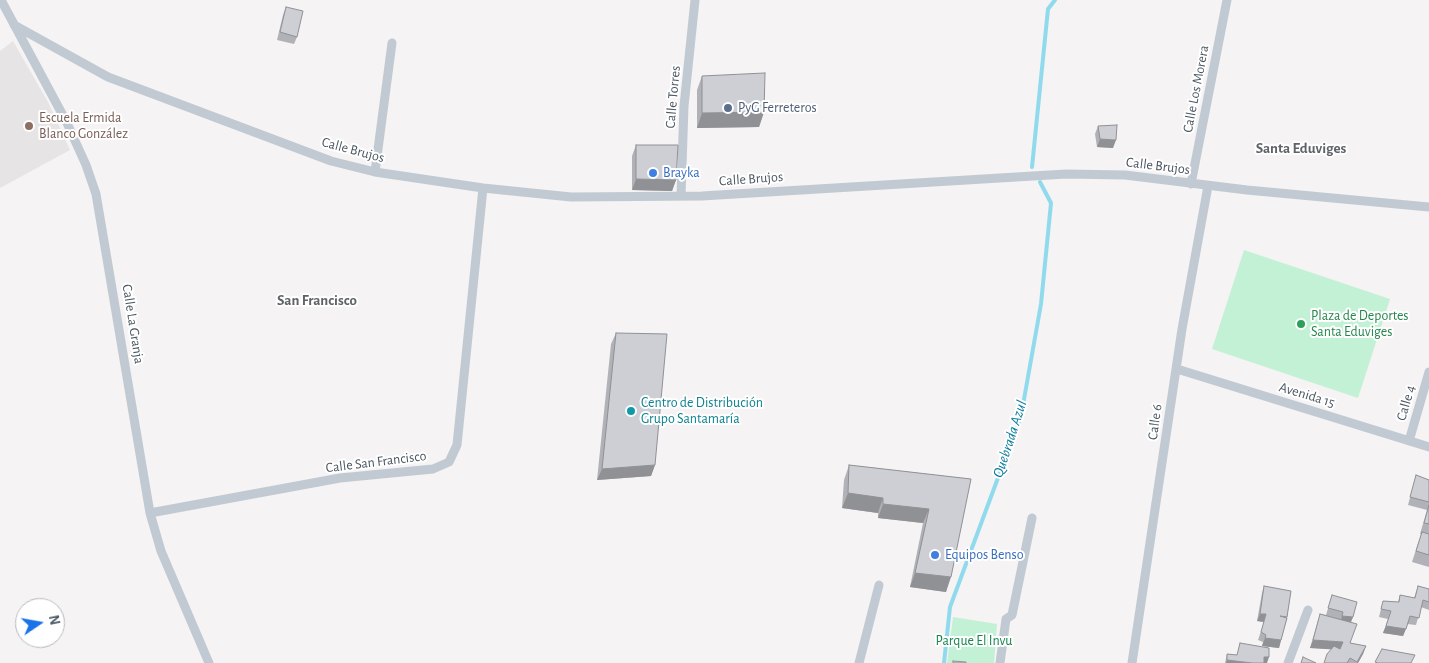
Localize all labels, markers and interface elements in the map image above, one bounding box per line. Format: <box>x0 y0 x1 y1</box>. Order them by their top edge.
street label: Calle Los Morera <box>1179 44 1213 134</box>
street label: Calle Torres <box>662 65 684 129</box>
place label: PyG Ferreteros <box>738 100 817 116</box>
marker: PyG Ferreteros <box>722 102 734 114</box>
place label: Escuela Ermida Blanco González <box>39 110 128 142</box>
marker: Escuela Ermida Blanco González <box>23 120 35 132</box>
street label: Calle Brujos <box>320 134 386 166</box>
district label: Santa Eduviges <box>1256 139 1346 157</box>
street label: Calle Brujos <box>1125 154 1191 178</box>
place label: Brayka <box>663 165 700 181</box>
marker: Brayka <box>647 167 659 179</box>
street label: Calle Brujos <box>718 168 784 190</box>
street label: Calle La Granja <box>118 283 148 365</box>
district label: San Francisco <box>277 291 357 309</box>
place label: Plaza de Deportes Santa Eduviges <box>1311 308 1409 341</box>
marker: Plaza de Deportes Santa Eduviges <box>1295 318 1307 330</box>
street label: Avenida 15 <box>1277 379 1337 411</box>
street label: Calle 4 <box>1393 383 1419 423</box>
place label: Centro de Distribución Grupo Santamaría <box>641 395 763 428</box>
water label: Quebrada Azul <box>989 398 1031 480</box>
street label: Calle 6 <box>1144 403 1166 441</box>
marker: Centro de Distribución Grupo Santamaría <box>625 405 637 417</box>
street label: Calle San Francisco <box>325 447 427 477</box>
place label: Equipos Benso <box>945 547 1024 563</box>
marker: Equipos Benso <box>929 549 941 561</box>
north arrow <box>15 598 65 648</box>
text: N <box>46 614 62 626</box>
park label: Parque El Invu <box>936 633 1012 649</box>

